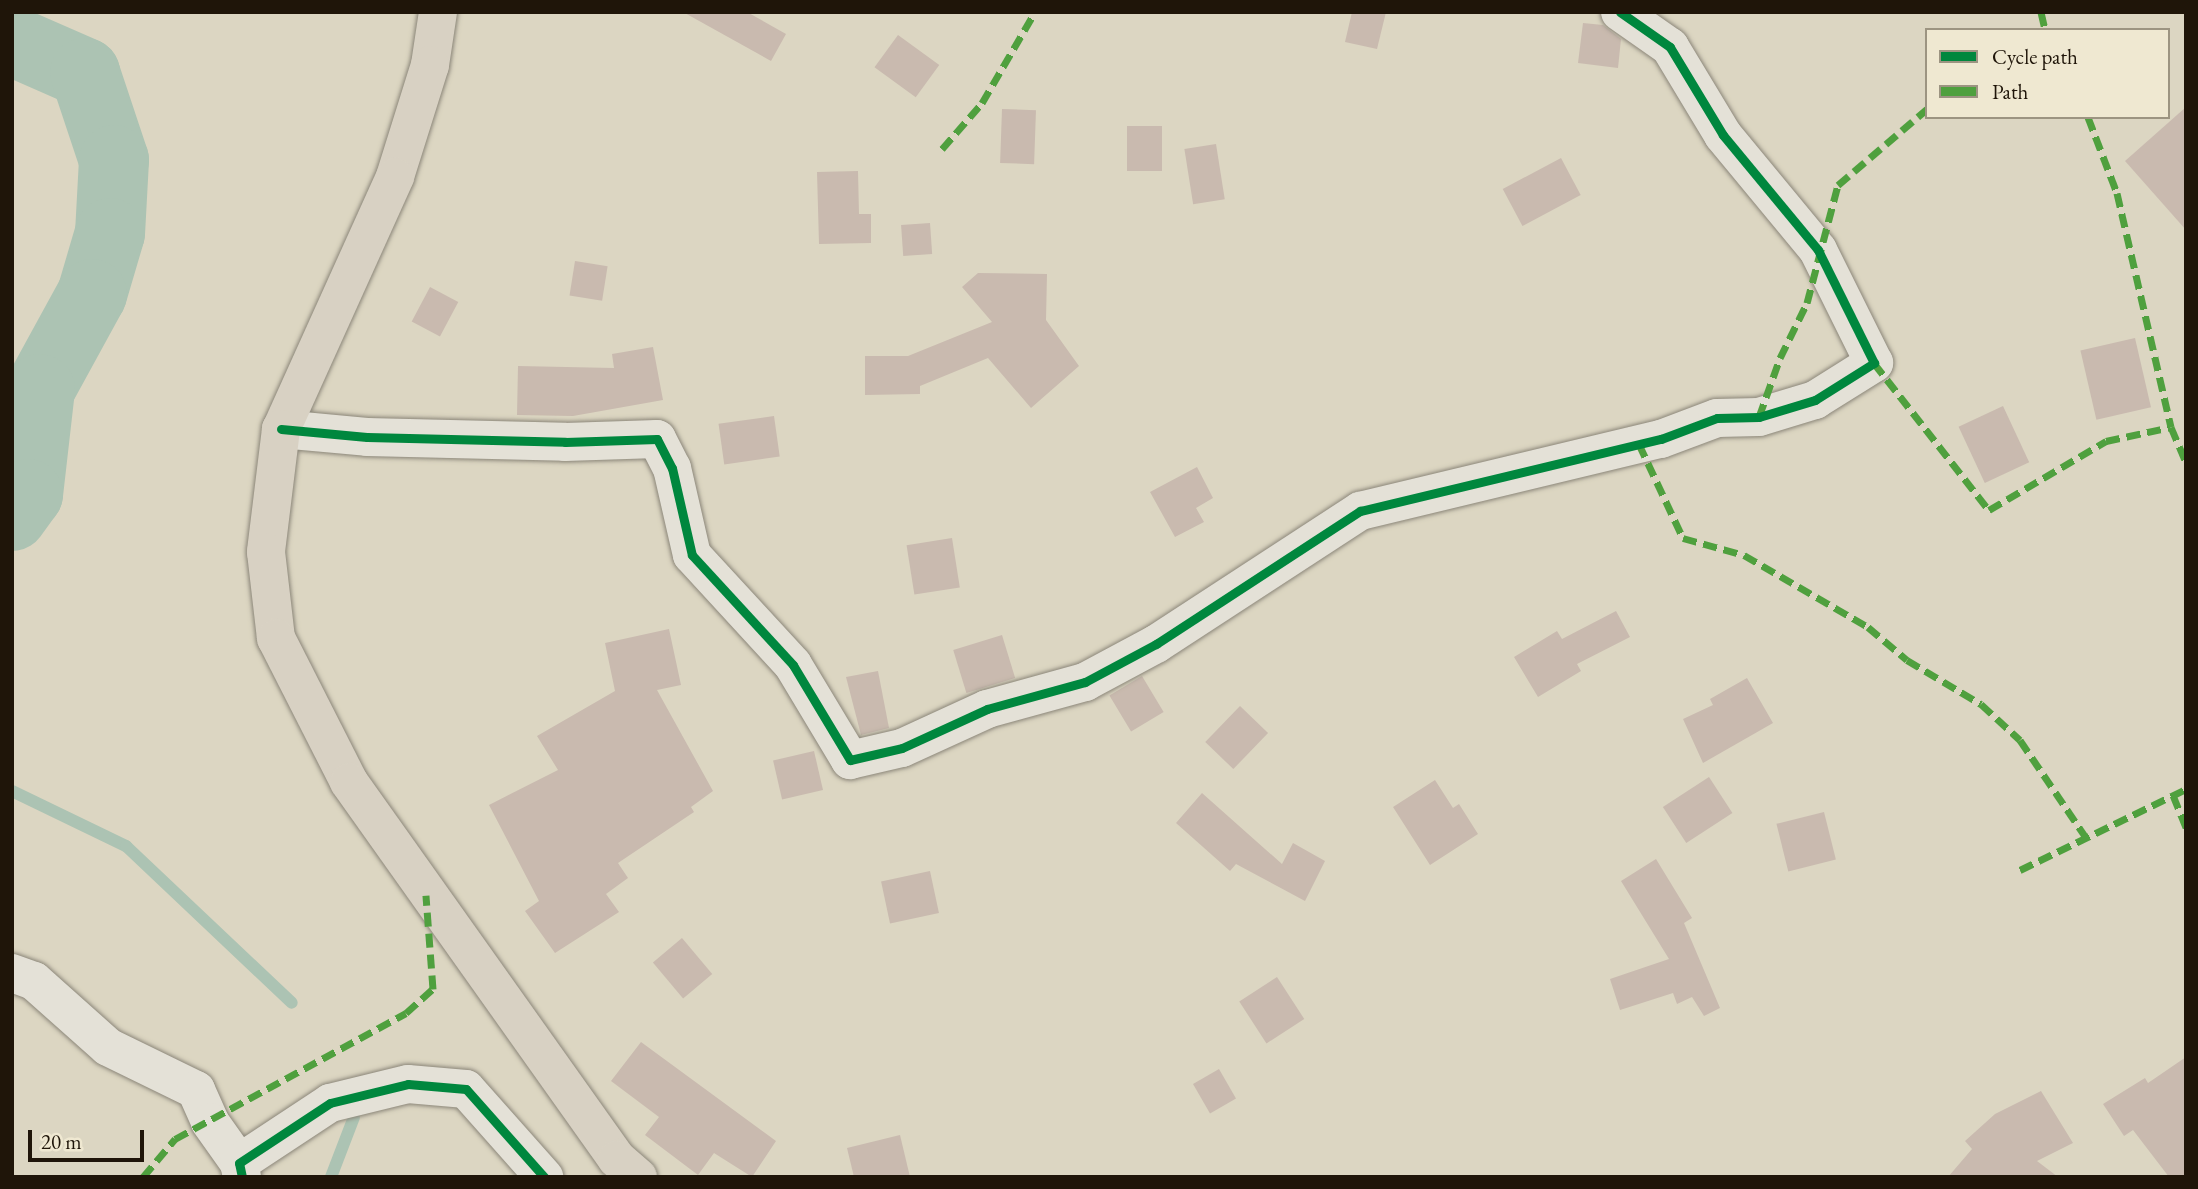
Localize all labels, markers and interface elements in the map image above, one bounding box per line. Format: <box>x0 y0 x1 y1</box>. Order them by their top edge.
legend <box>1925 28 2170 119</box>
text: Cycle path <box>1992 43 2078 70</box>
text: Path <box>1992 78 2028 105</box>
scale bar <box>32 1116 147 1160</box>
text: 20 m <box>41 1128 82 1155</box>

